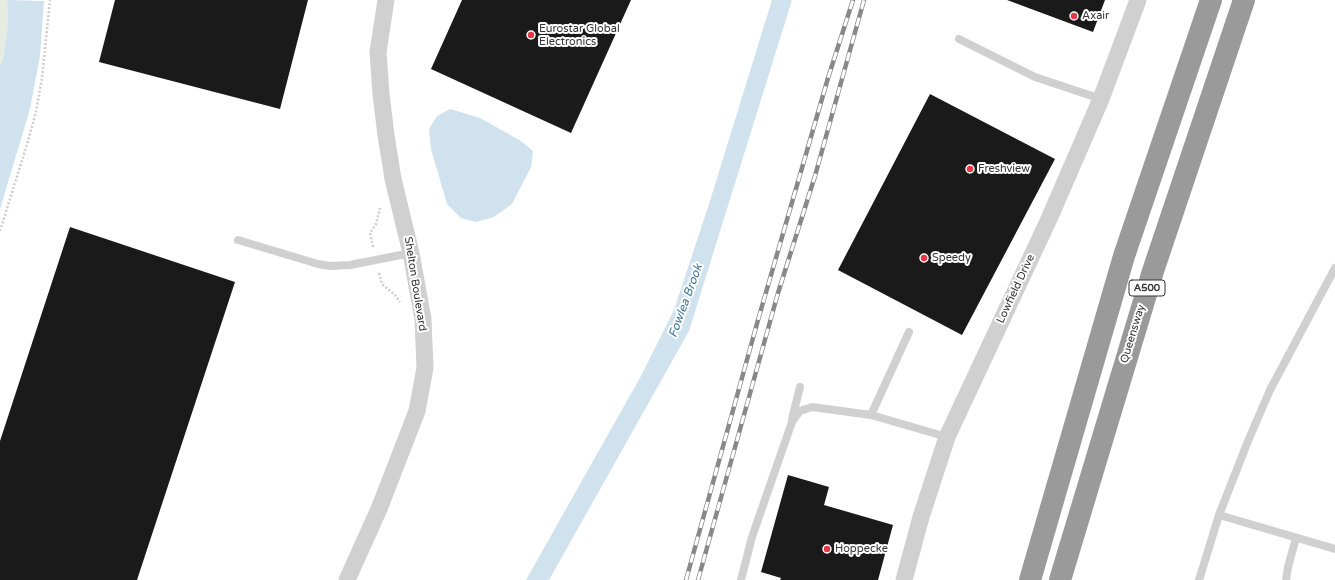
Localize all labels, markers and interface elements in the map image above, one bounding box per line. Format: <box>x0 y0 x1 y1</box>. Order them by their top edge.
place label: Axair <box>1082 9 1109 23</box>
marker: Axair <box>1069 11 1079 21</box>
place label: Eurostar Global Electronics <box>539 22 620 48</box>
marker: Eurostar Global Electronics <box>526 30 536 40</box>
place label: Freshview <box>978 162 1030 176</box>
marker: Freshview <box>965 164 975 174</box>
street label: Shelton Boulevard <box>401 236 429 332</box>
place label: Speedy <box>932 251 971 265</box>
street label: Lowfield Drive <box>994 252 1038 326</box>
marker: Speedy <box>919 253 929 263</box>
water label: Fowlea Brook <box>666 262 706 340</box>
road number: A500 <box>1129 280 1165 296</box>
street label: Queensway <box>1118 303 1148 365</box>
place label: Hoppecke <box>835 542 888 556</box>
marker: Hoppecke <box>822 544 832 554</box>

